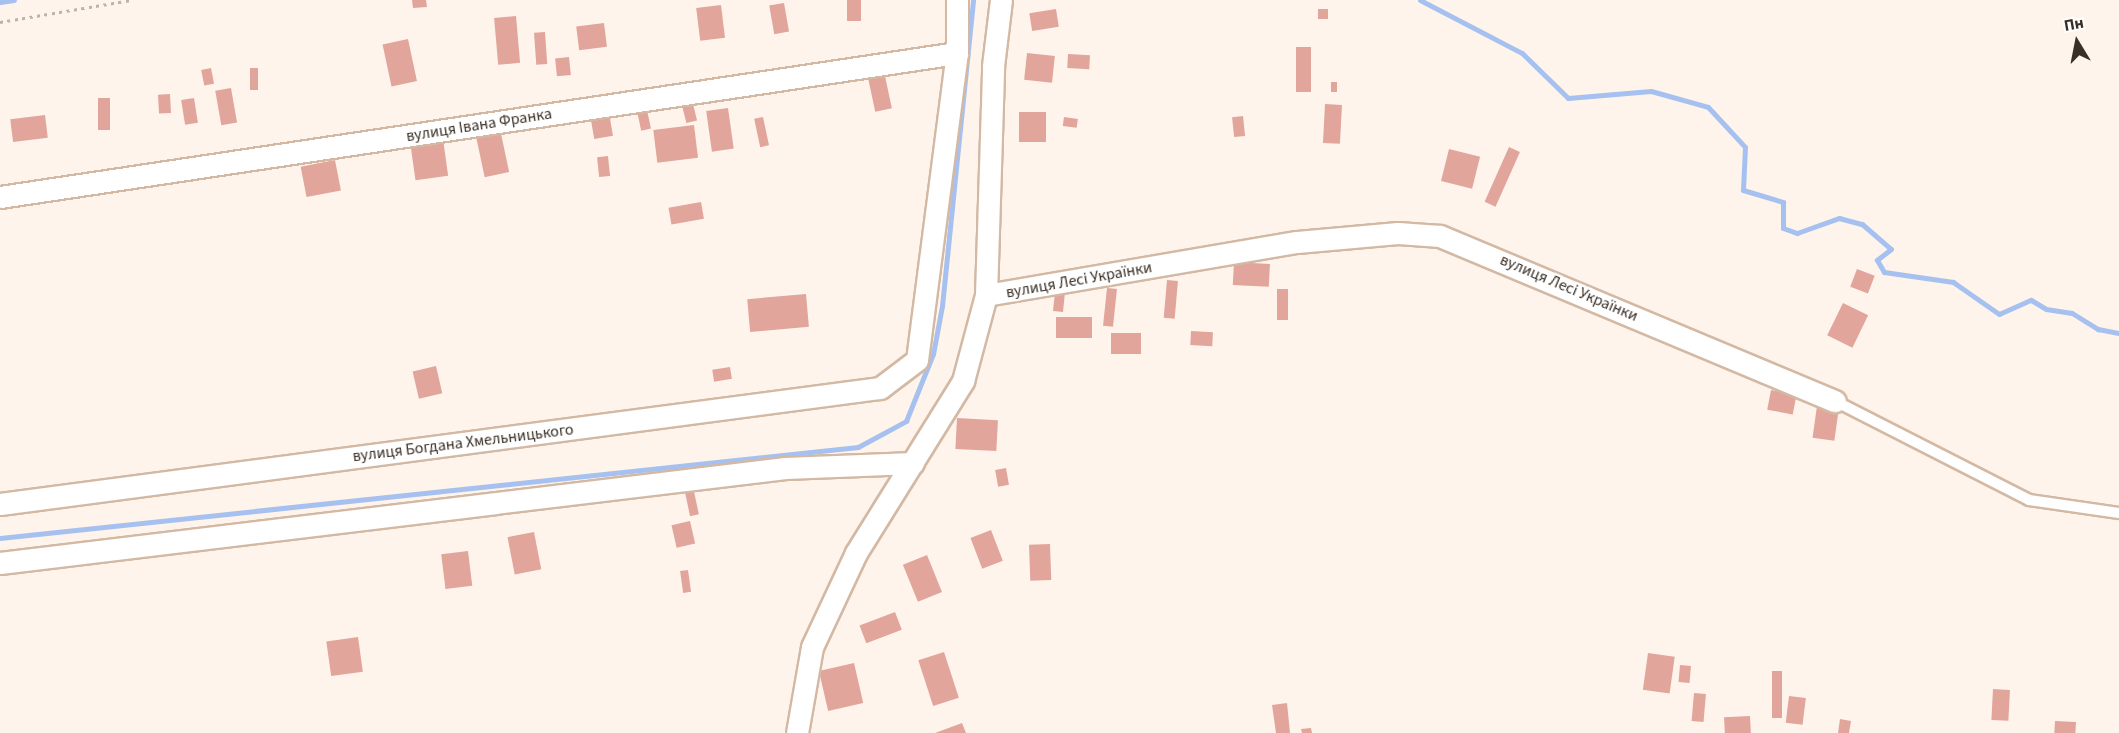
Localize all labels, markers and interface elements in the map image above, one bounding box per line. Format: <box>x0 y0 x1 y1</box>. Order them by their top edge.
north arrow <box>2047 12 2107 72</box>
text: Пн <box>2062 12 2086 37</box>
street label: вулиця Івана Франка <box>405 104 553 146</box>
street label: вулиця Лесі Українки <box>1497 250 1641 326</box>
street label: вулиця Лесі Українки <box>1004 258 1154 302</box>
street label: вулиця Богдана Хмельницького <box>352 420 574 466</box>

